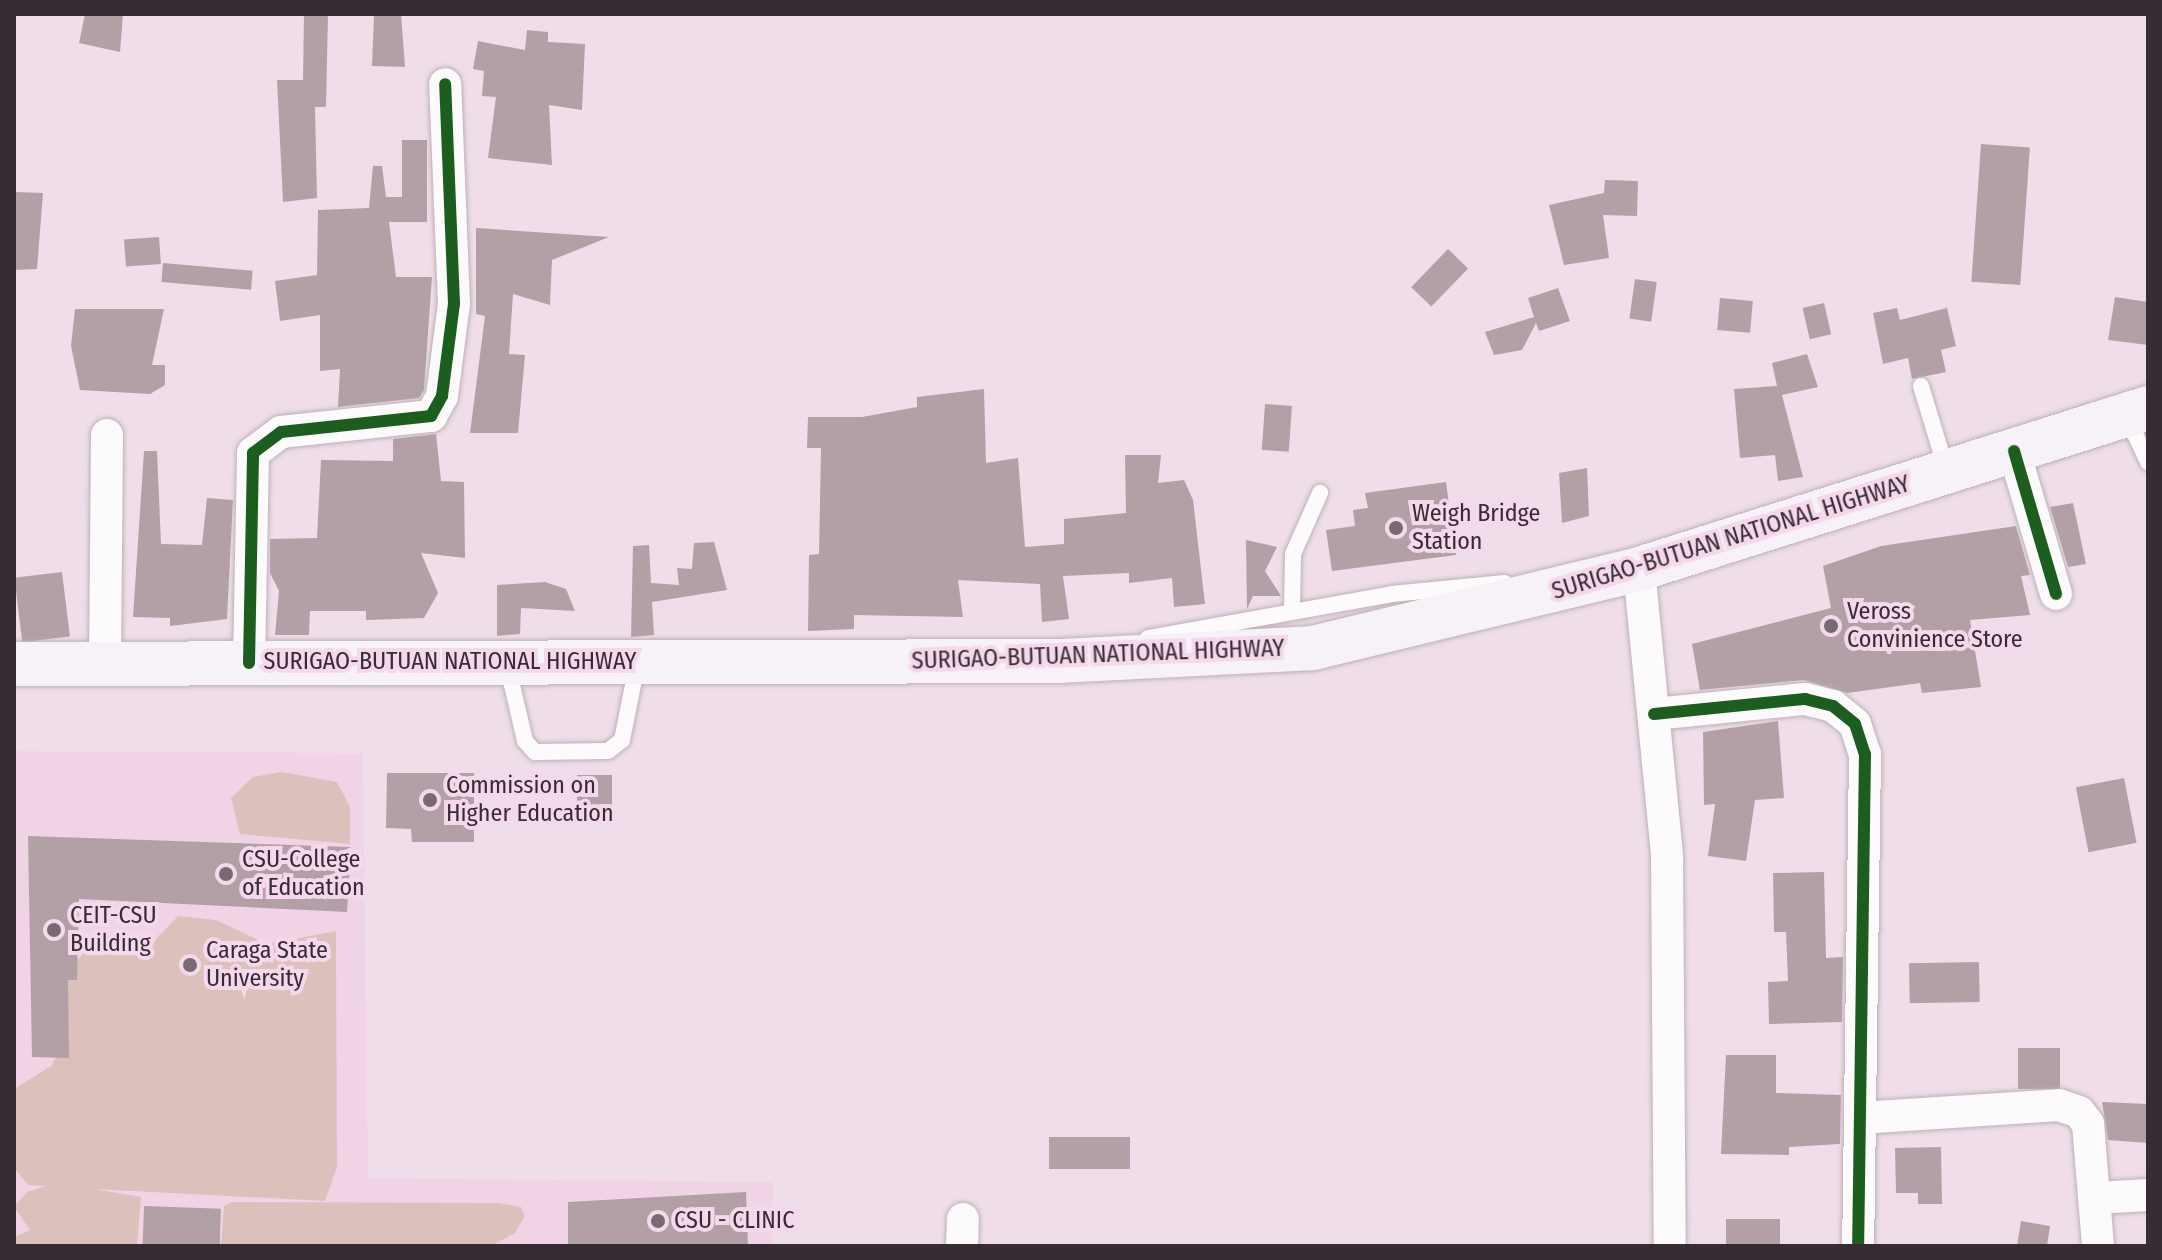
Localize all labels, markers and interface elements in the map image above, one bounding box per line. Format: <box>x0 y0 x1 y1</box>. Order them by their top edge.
street label: SURIGAO-BUTUAN NATIONAL HIGHWAY <box>1548 470 1914 606</box>
place label: Weigh Bridge Station <box>1412 500 1540 556</box>
marker: Weigh Bridge Station <box>1387 519 1405 537</box>
place label: Veross Convinience Store <box>1847 598 2023 654</box>
marker: Veross Convinience Store <box>1822 617 1840 635</box>
street label: SURIGAO-BUTUAN NATIONAL HIGHWAY <box>911 634 1285 676</box>
street label: SURIGAO-BUTUAN NATIONAL HIGHWAY <box>264 648 636 676</box>
place label: Commission on Higher Education <box>446 772 614 828</box>
marker: Commission on Higher Education <box>421 791 439 809</box>
place label: CSU-College of Education <box>242 846 365 902</box>
marker: CSU-College of Education <box>217 865 235 883</box>
place label: CEIT-CSU Building <box>70 902 157 958</box>
marker: CEIT-CSU Building <box>45 921 63 939</box>
place label: Caraga State University <box>206 937 328 993</box>
marker: Caraga State University <box>181 956 199 974</box>
place label: CSU - CLINIC <box>674 1207 794 1235</box>
marker: CSU - CLINIC <box>649 1212 667 1230</box>

